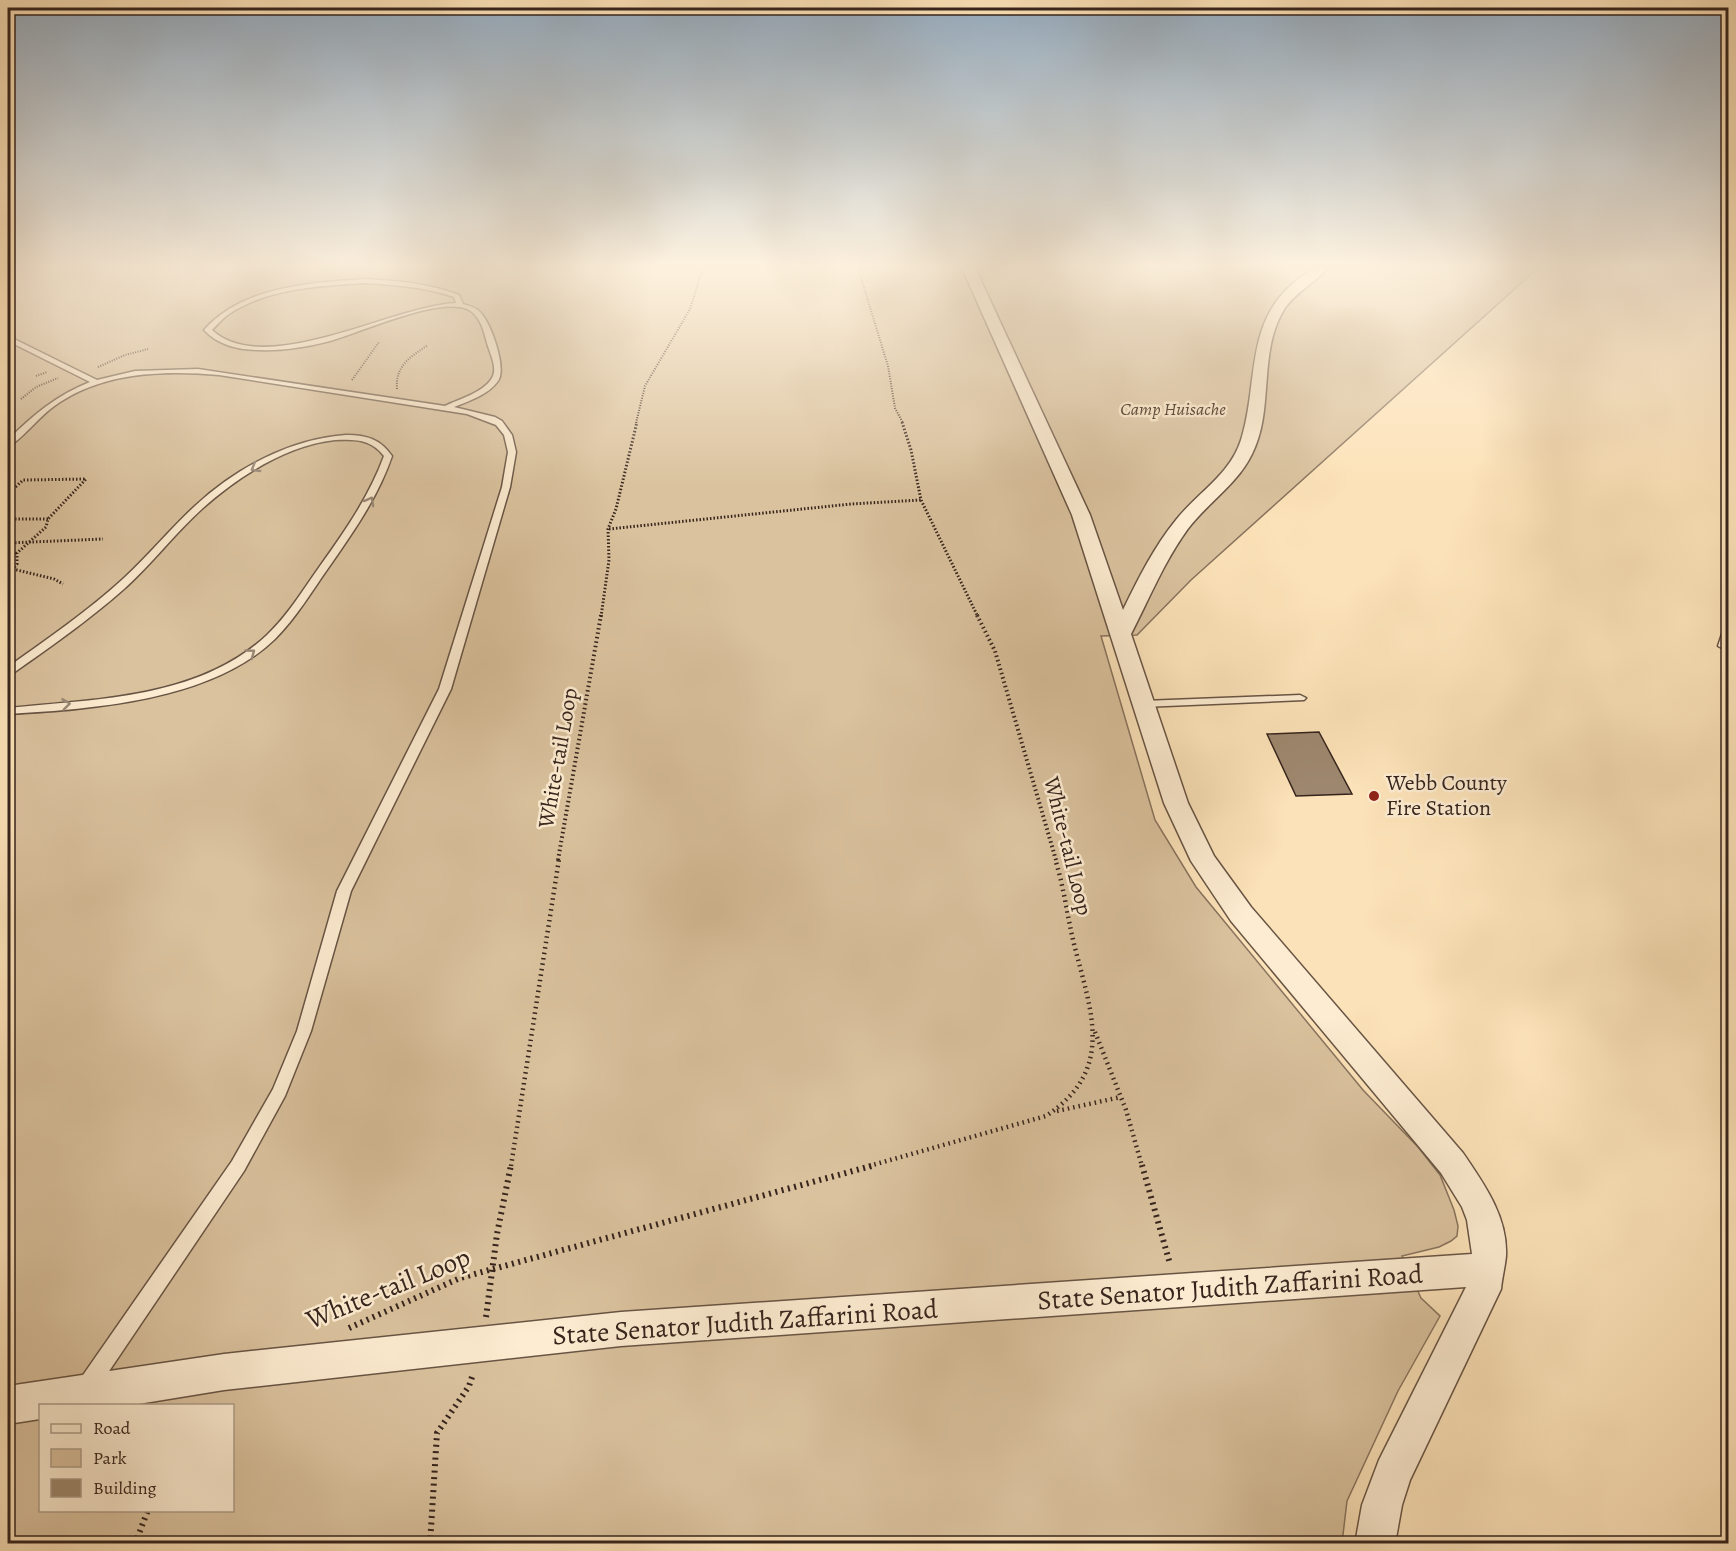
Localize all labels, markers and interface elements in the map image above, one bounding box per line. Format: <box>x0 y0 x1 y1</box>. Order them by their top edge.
park label: Camp Huisache <box>1120 397 1226 421</box>
one-way arrow <box>251 461 261 473</box>
one-way arrow <box>363 496 374 507</box>
one-way arrow <box>244 649 255 660</box>
street label: White-tail Loop <box>531 686 585 831</box>
one-way arrow <box>61 698 70 711</box>
place label: Webb County Fire Station <box>1385 768 1507 823</box>
street label: White-tail Loop <box>1036 773 1100 918</box>
marker: Webb County Fire Station <box>1367 789 1381 803</box>
street label: White-tail Loop <box>300 1239 475 1338</box>
street label: State Senator Judith Zaffarini Road <box>1036 1256 1424 1318</box>
street label: State Senator Judith Zaffarini Road <box>551 1291 939 1353</box>
legend <box>39 1404 234 1512</box>
text: Road <box>93 1416 131 1440</box>
text: Park <box>93 1446 127 1470</box>
text: Building <box>93 1476 157 1500</box>

